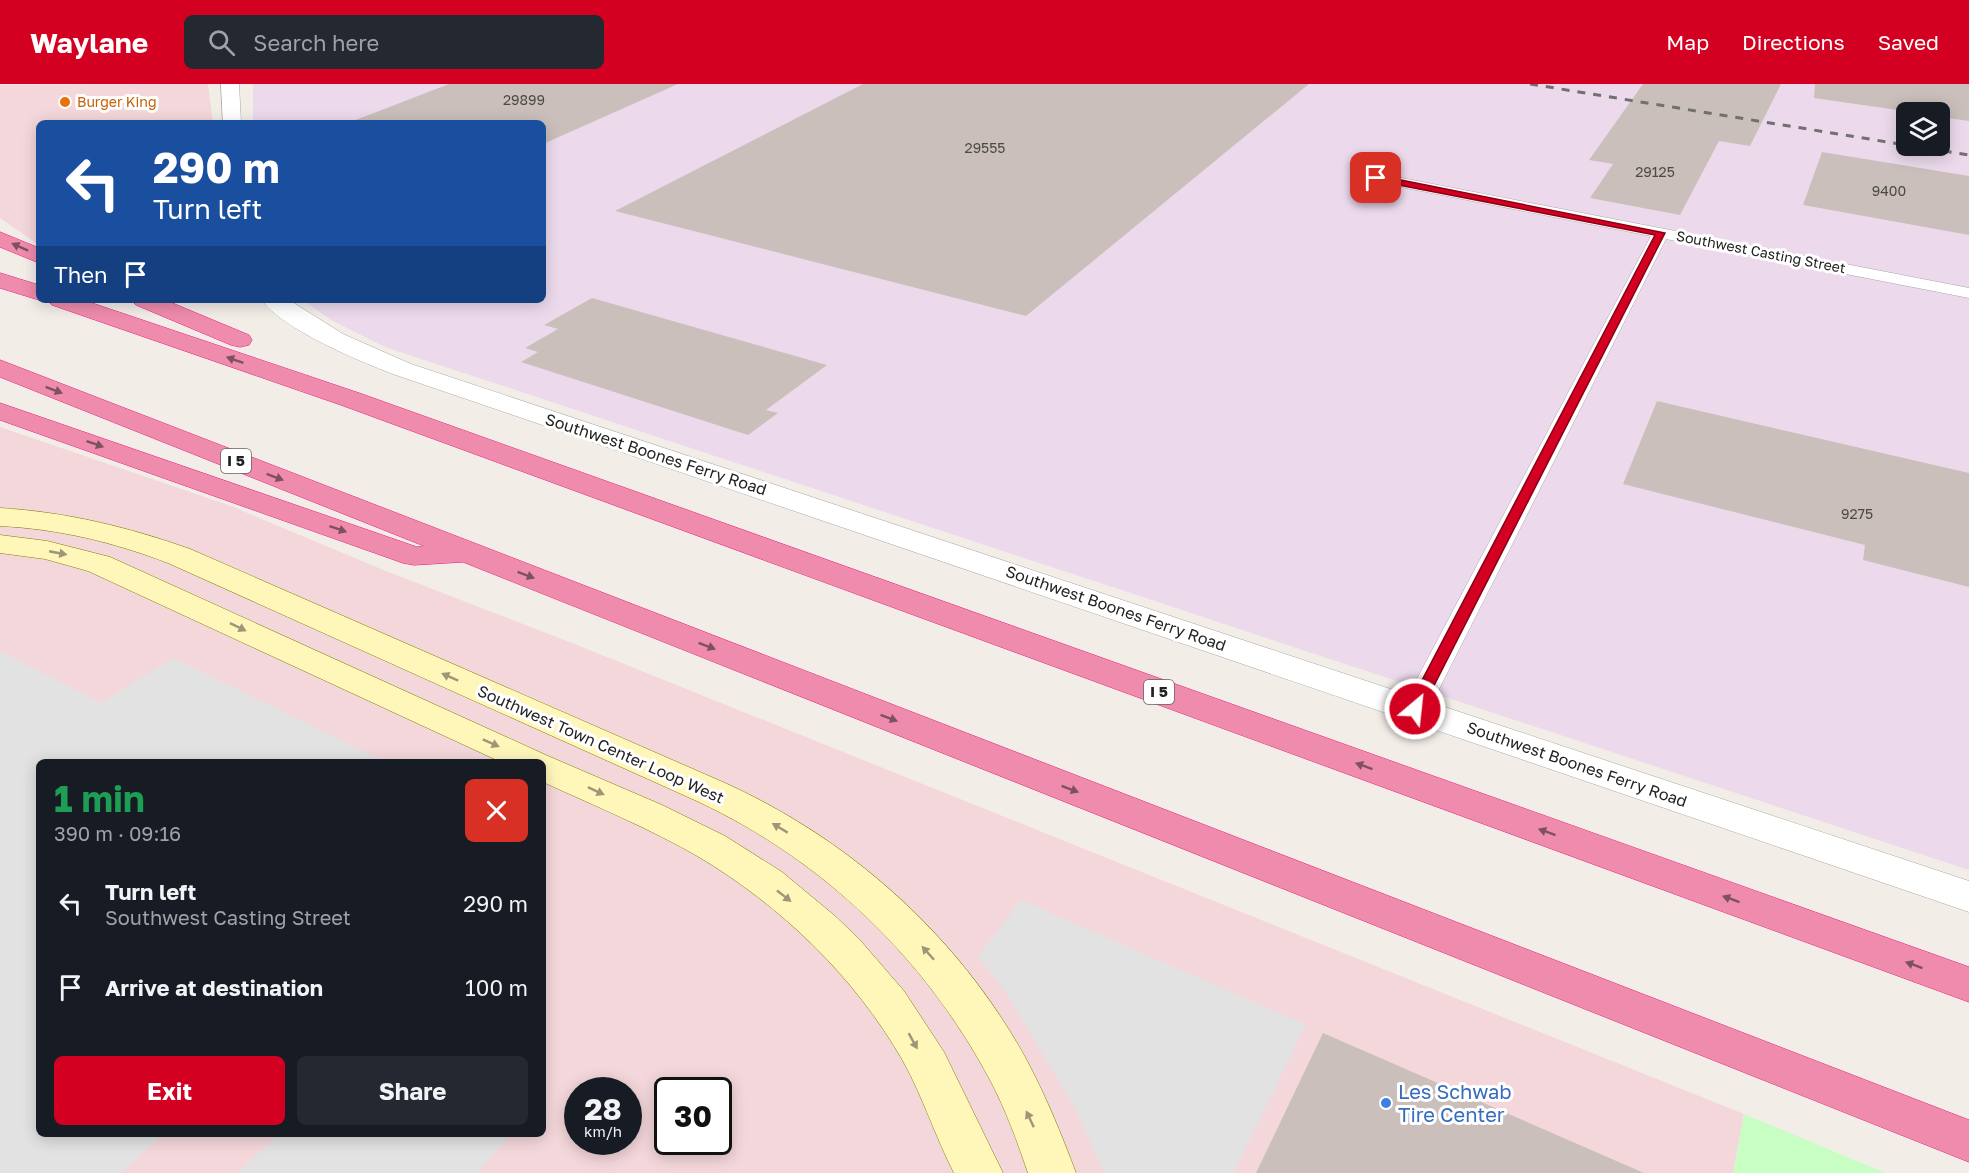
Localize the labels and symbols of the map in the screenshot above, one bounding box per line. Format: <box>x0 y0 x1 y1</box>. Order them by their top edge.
house number: 29899 <box>503 91 545 108</box>
place label: Burger King <box>77 93 157 110</box>
marker: Burger King <box>58 95 72 109</box>
house number: 29555 <box>965 139 1005 156</box>
pin <box>1350 152 1401 203</box>
house number: 29125 <box>1635 163 1675 180</box>
house number: 9400 <box>1872 182 1906 199</box>
street label: Southwest Casting Street <box>1675 227 1847 276</box>
one-way arrow <box>11 243 28 252</box>
one-way arrow <box>226 354 244 364</box>
one-way arrow <box>46 385 64 395</box>
street label: Southwest Boones Ferry Road <box>543 409 769 499</box>
one-way arrow <box>86 439 104 449</box>
road number: I 5 <box>221 449 251 473</box>
one-way arrow <box>266 472 284 482</box>
house number: 9275 <box>1841 505 1873 522</box>
one-way arrow <box>329 525 347 535</box>
one-way arrow <box>49 549 68 558</box>
street label: Southwest Boones Ferry Road <box>1003 561 1229 655</box>
one-way arrow <box>517 570 535 580</box>
one-way arrow <box>229 622 246 631</box>
one-way arrow <box>698 642 716 651</box>
one-way arrow <box>441 672 459 682</box>
position arrow <box>1383 677 1447 741</box>
street label: Southwest Town Center Loop West <box>475 680 727 808</box>
road number: I 5 <box>1144 680 1174 704</box>
one-way arrow <box>880 713 898 723</box>
street label: Southwest Boones Ferry Road <box>1464 717 1690 811</box>
one-way arrow <box>483 738 501 748</box>
one-way arrow <box>1355 761 1373 770</box>
one-way arrow <box>1061 785 1079 794</box>
one-way arrow <box>588 787 605 796</box>
one-way arrow <box>771 823 788 833</box>
one-way arrow <box>1538 827 1556 837</box>
one-way arrow <box>776 889 791 902</box>
one-way arrow <box>1722 893 1740 903</box>
one-way arrow <box>921 946 935 961</box>
one-way arrow <box>1905 960 1923 970</box>
one-way arrow <box>908 1033 919 1049</box>
speed limit sign: 30 <box>654 1077 732 1155</box>
place label: Les Schwab Tire Center <box>1398 1079 1512 1126</box>
marker: Les Schwab Tire Center <box>1379 1096 1393 1110</box>
one-way arrow <box>1025 1109 1035 1127</box>

